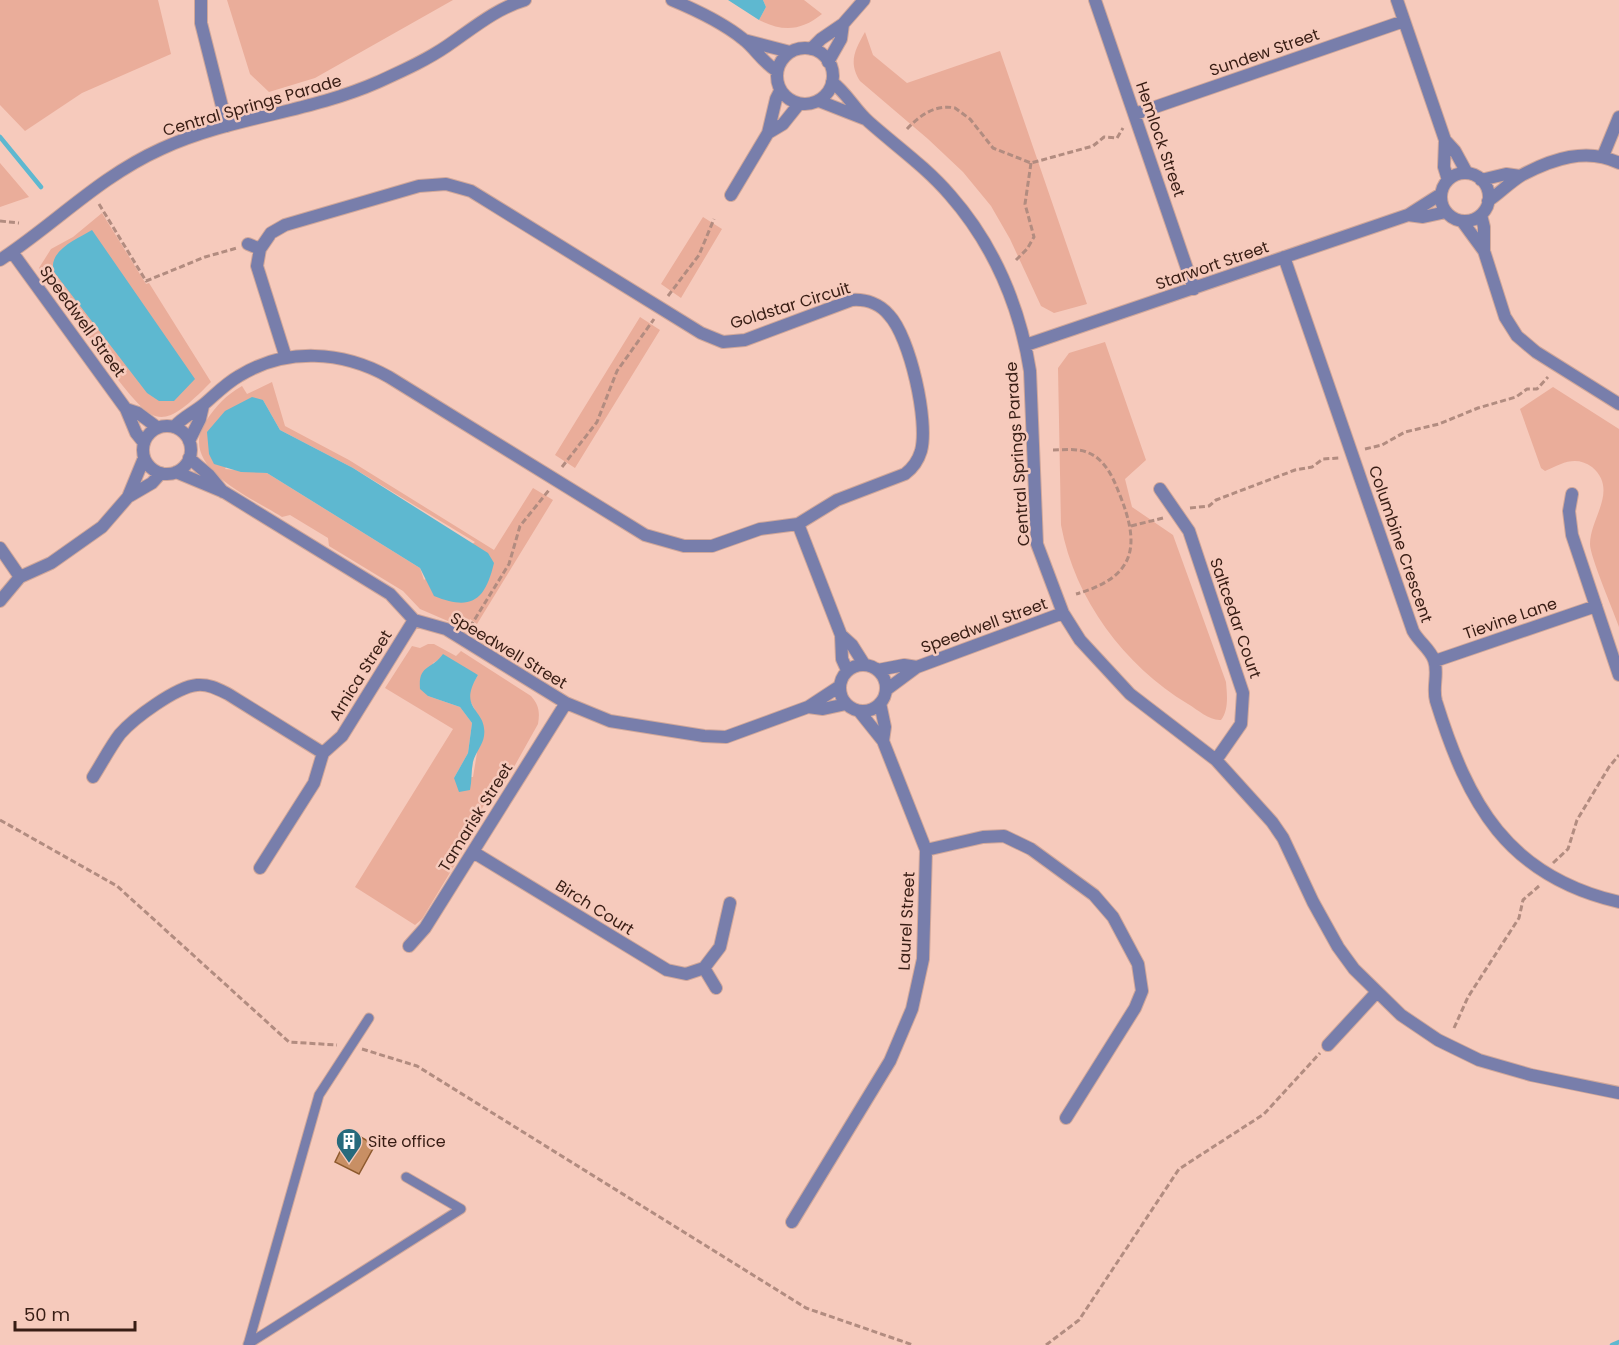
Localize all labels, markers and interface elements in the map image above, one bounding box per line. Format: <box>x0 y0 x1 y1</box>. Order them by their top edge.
street label: Sundew Street <box>1206 23 1322 82</box>
street label: Central Springs Parade <box>160 69 344 142</box>
street label: Hemlock Street <box>1130 78 1191 200</box>
street label: Starwort Street <box>1153 235 1272 296</box>
street label: Speedwell Street <box>34 261 131 382</box>
street label: Goldstar Circuit <box>727 276 853 335</box>
street label: Central Springs Parade <box>1000 361 1035 547</box>
street label: Columbine Crescent <box>1363 463 1438 626</box>
street label: Saltcedar Court <box>1204 555 1267 682</box>
street label: Speedwell Street <box>918 592 1051 659</box>
street label: Tievine Lane <box>1460 592 1560 645</box>
street label: Speedwell Street <box>446 606 572 695</box>
street label: Arnica Street <box>323 626 397 725</box>
street label: Tamarisk Street <box>433 758 518 876</box>
street label: Laurel Street <box>892 871 921 971</box>
street label: Birch Court <box>551 874 639 941</box>
building icon: Site office <box>334 1126 364 1164</box>
place label: Site office <box>368 1130 446 1153</box>
scale bar <box>15 1294 135 1332</box>
text: 50 m <box>24 1302 70 1327</box>

